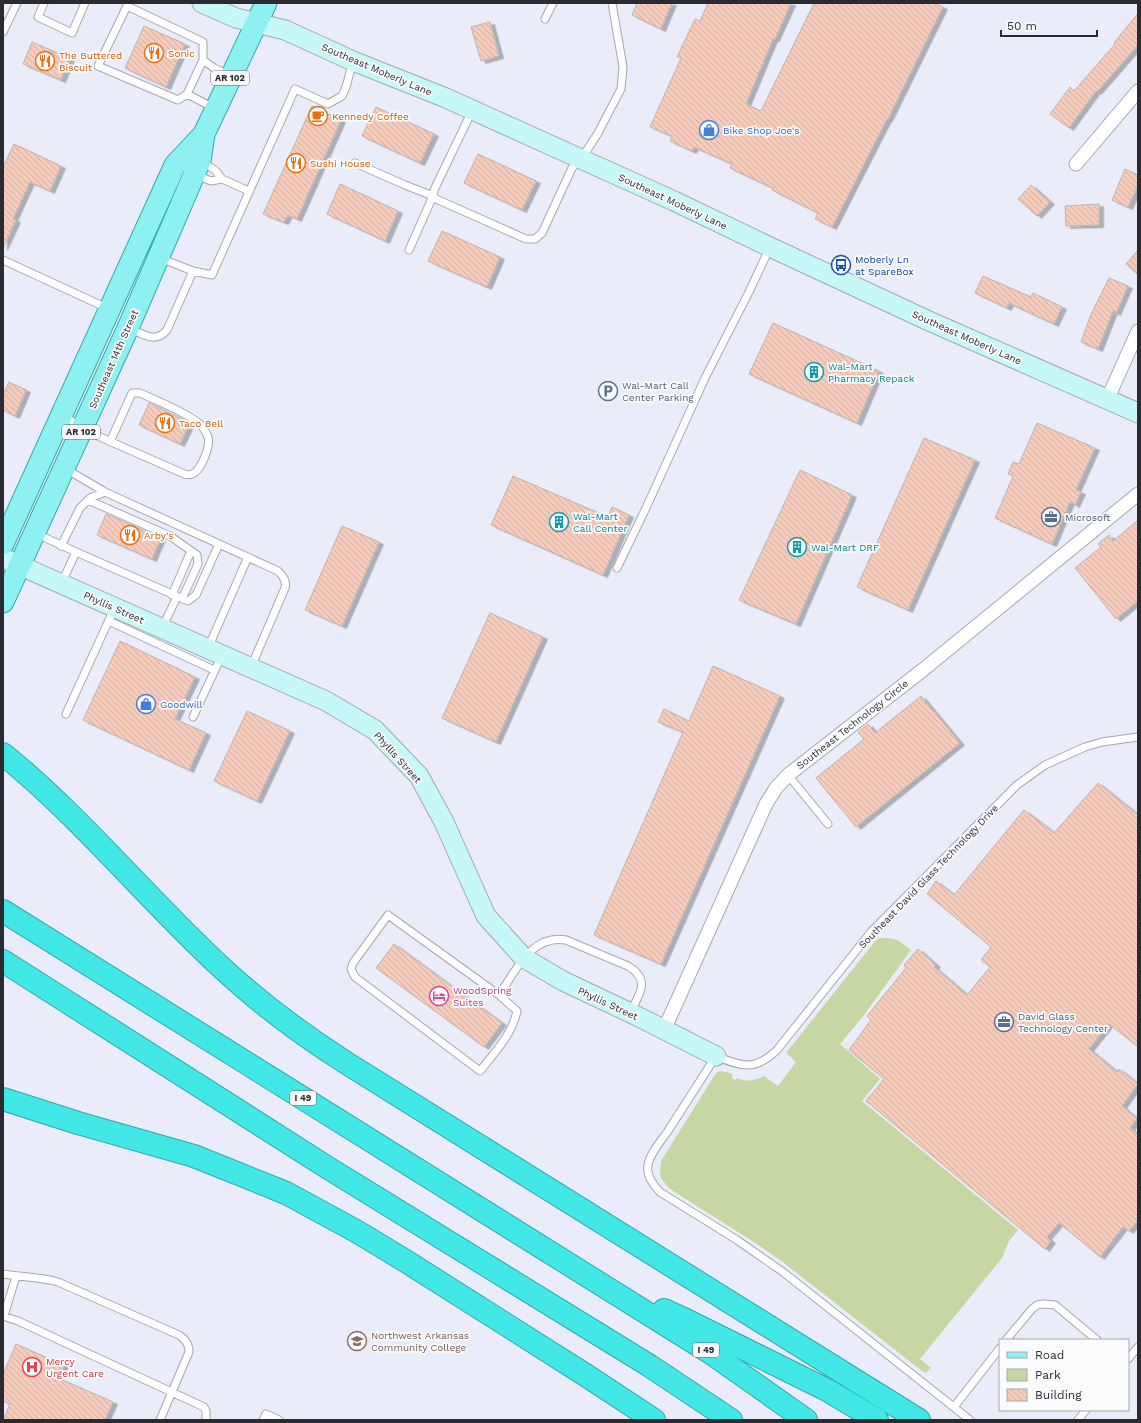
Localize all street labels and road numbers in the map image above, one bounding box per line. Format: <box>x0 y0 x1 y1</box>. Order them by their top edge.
street label: Southeast Moberly Lane <box>320 41 434 98</box>
road number: AR 102 <box>211 71 249 85</box>
street label: Southeast Moberly Lane <box>617 171 729 232</box>
street label: Southeast 14th Street <box>87 307 141 410</box>
street label: Southeast Moberly Lane <box>910 308 1023 367</box>
road number: AR 102 <box>62 425 100 439</box>
street label: Phyllis Street <box>82 589 146 626</box>
street label: Southeast Technology Circle <box>794 677 910 771</box>
street label: Phyllis Street <box>372 730 424 786</box>
street label: Southeast David Glass Technology Drive <box>857 802 1000 950</box>
street label: Phyllis Street <box>576 985 640 1022</box>
road number: I 49 <box>290 1091 316 1105</box>
road number: I 49 <box>693 1343 719 1357</box>

